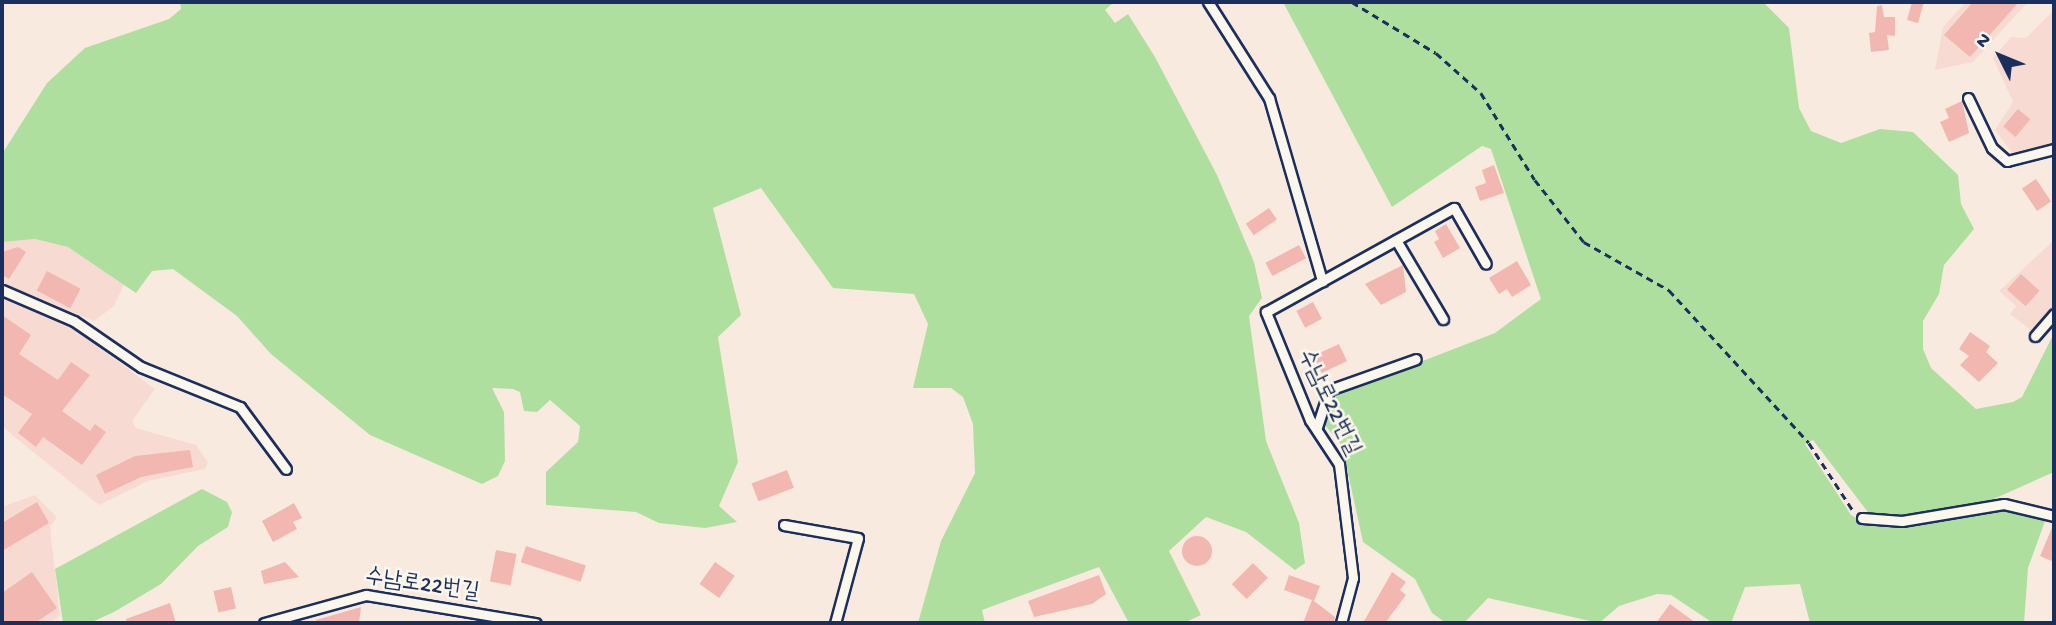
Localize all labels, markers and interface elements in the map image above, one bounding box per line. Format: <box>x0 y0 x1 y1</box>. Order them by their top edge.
north arrow <box>1965 21 2035 91</box>
text: N <box>1972 29 1997 54</box>
street label: 수남로22번길 <box>1290 345 1366 461</box>
street label: 수남로22번길 <box>363 564 481 608</box>

